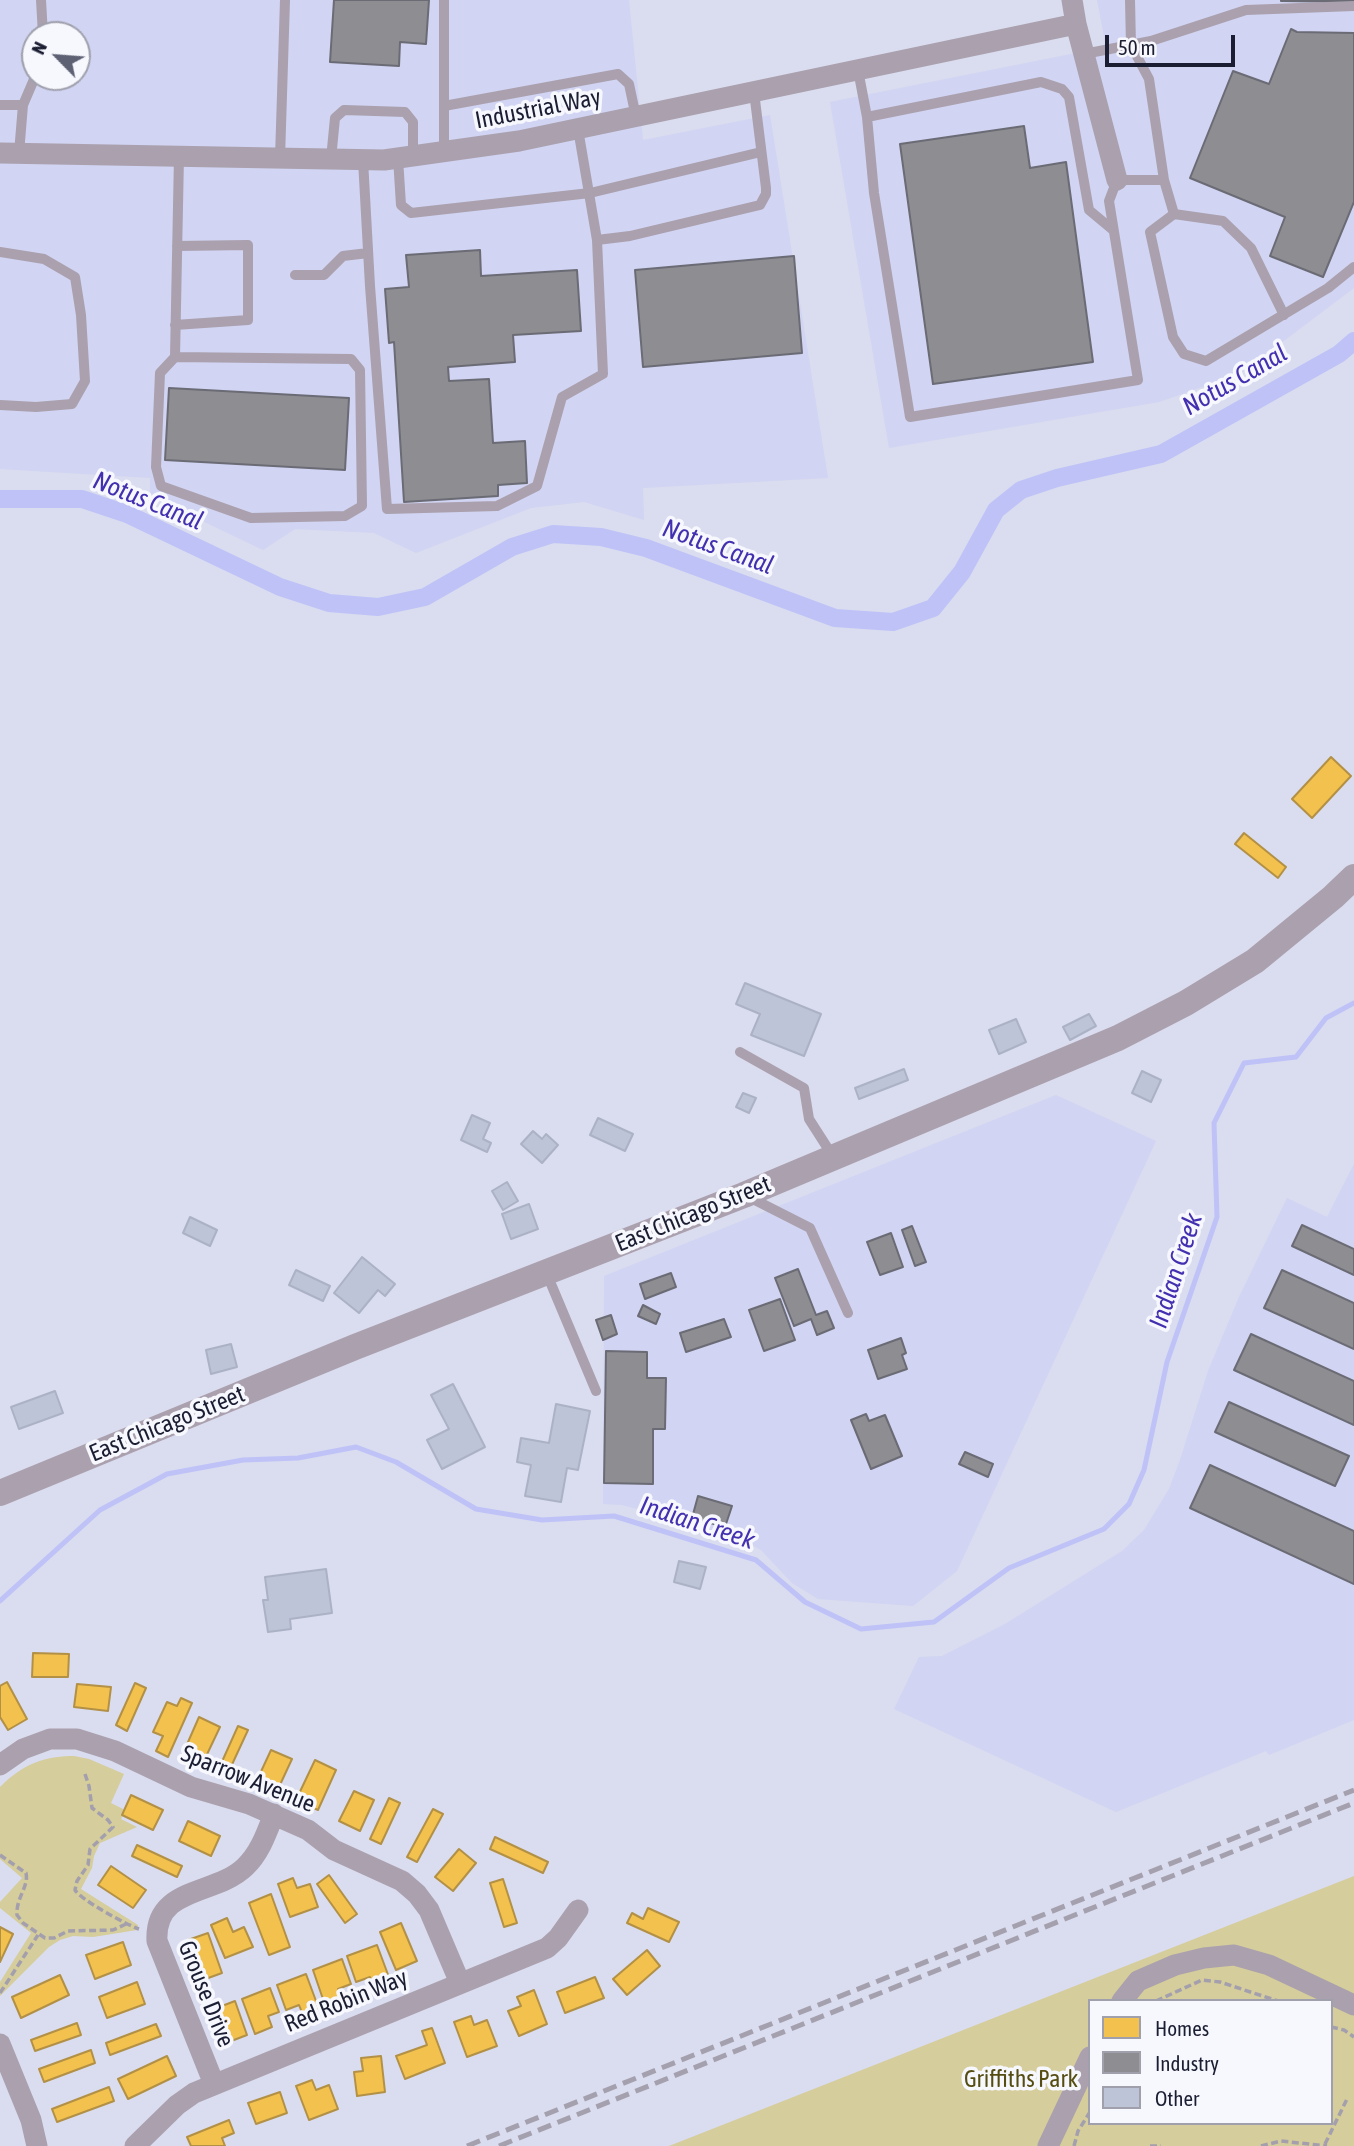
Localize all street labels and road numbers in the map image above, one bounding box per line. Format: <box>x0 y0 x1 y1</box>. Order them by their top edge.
street label: Industrial Way <box>473 83 603 135</box>
street label: East Chicago Street <box>611 1170 775 1258</box>
street label: East Chicago Street <box>85 1380 249 1468</box>
street label: Sparrow Avenue <box>177 1739 319 1819</box>
street label: Grouse Drive <box>172 1937 240 2051</box>
street label: Red Robin Way <box>280 1963 412 2039</box>

